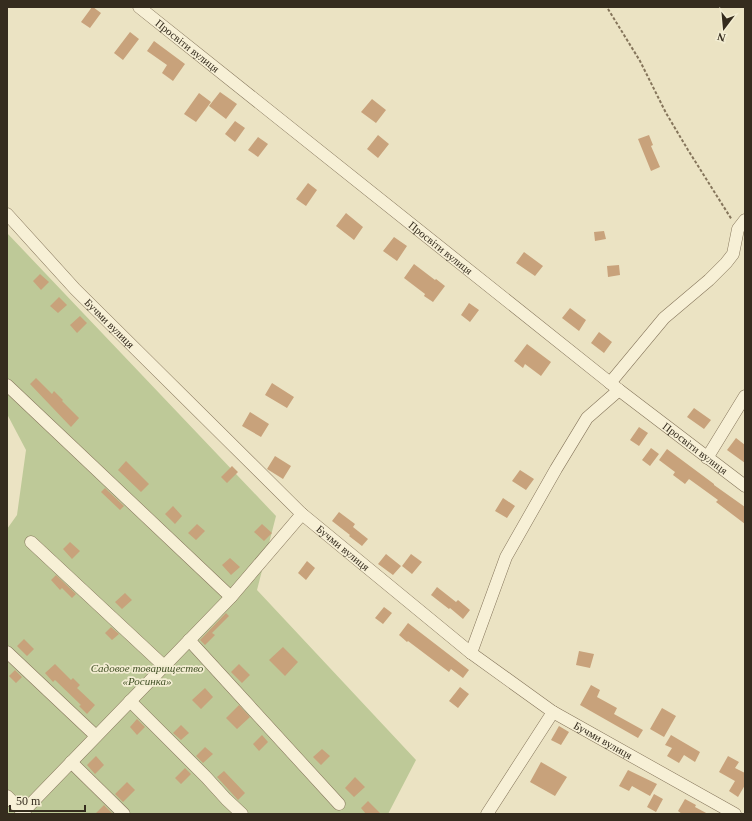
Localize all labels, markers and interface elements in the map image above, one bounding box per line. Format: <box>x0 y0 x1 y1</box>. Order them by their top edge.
north arrow <box>704 8 744 48</box>
street label: Просвіти вулиця <box>153 17 222 75</box>
text: N <box>716 31 727 44</box>
street label: Просвіти вулиця <box>406 219 475 277</box>
street label: Бучми вулиця <box>82 296 137 350</box>
street label: Просвіти вулиця <box>661 420 730 477</box>
street label: Бучми вулиця <box>314 523 372 573</box>
park label: Садовое товарищество «Росинка» <box>91 662 204 687</box>
street label: Бучми вулиця <box>572 719 634 761</box>
scale bar <box>10 787 85 813</box>
text: 50 m <box>16 794 41 808</box>

